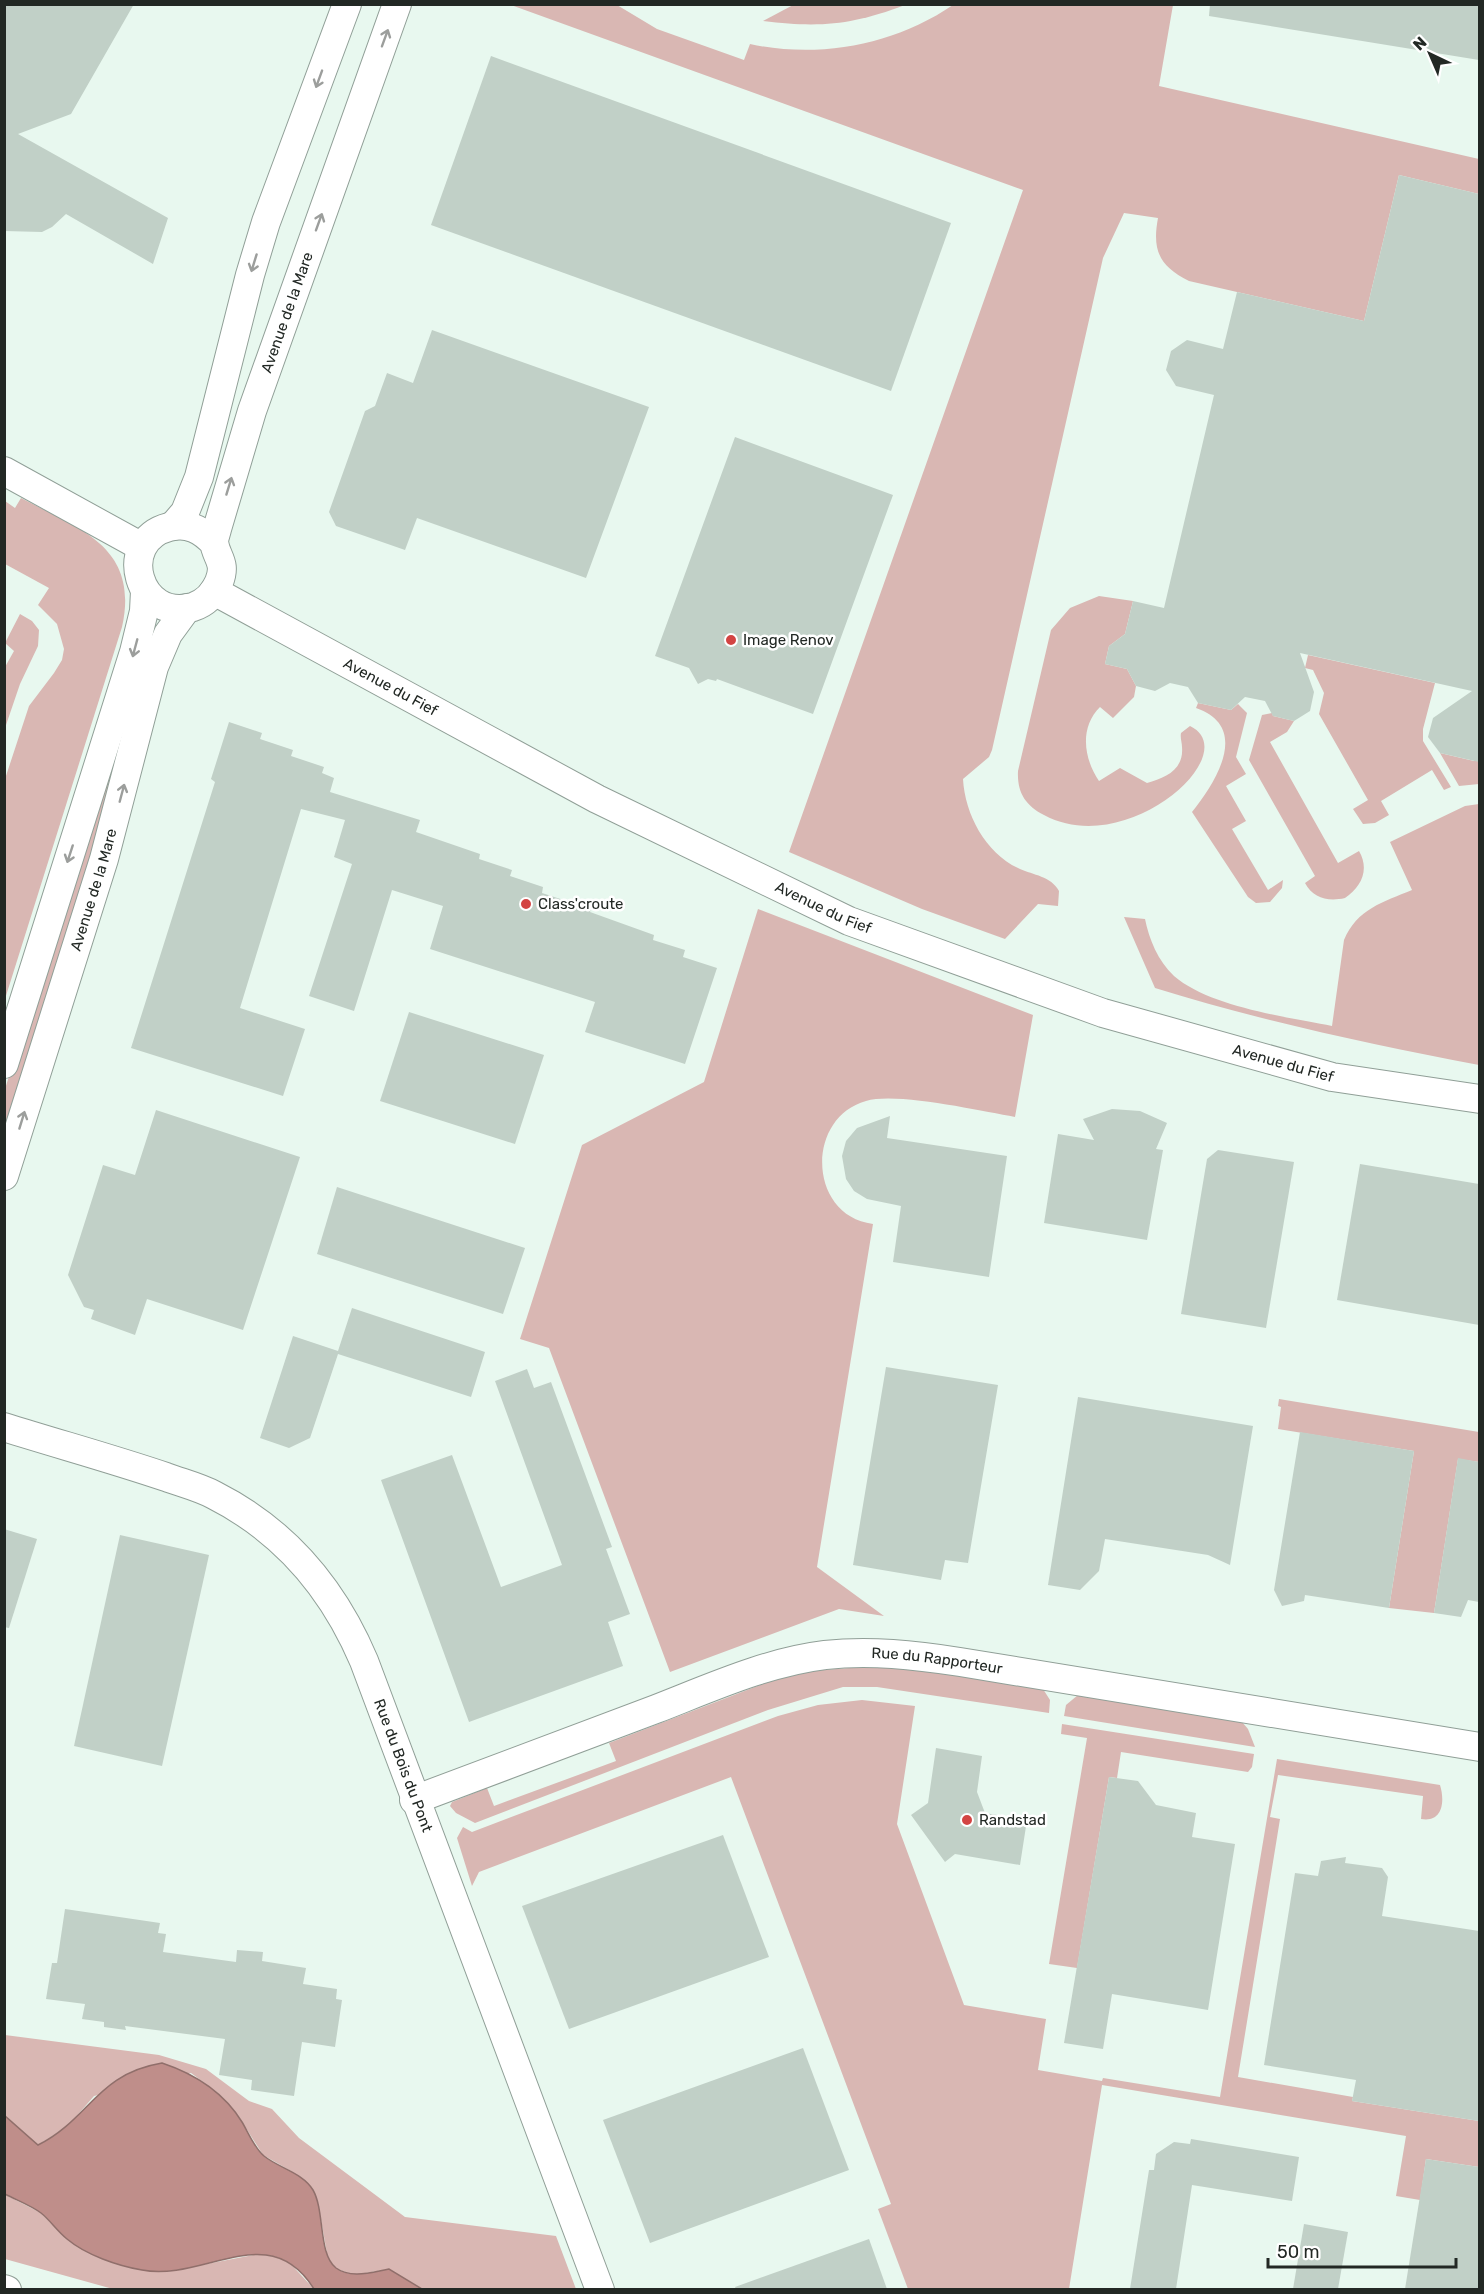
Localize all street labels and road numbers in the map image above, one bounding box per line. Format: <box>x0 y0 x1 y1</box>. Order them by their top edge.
street label: Avenue de la Mare <box>257 250 317 375</box>
street label: Avenue du Fief <box>340 654 441 720</box>
street label: Avenue de la Mare <box>67 827 121 953</box>
street label: Avenue du Fief <box>772 878 874 938</box>
street label: Avenue du Fief <box>1230 1041 1336 1086</box>
street label: Rue du Rapporteur <box>871 1644 1004 1678</box>
street label: Rue du Bois du Pont <box>370 1696 436 1835</box>

